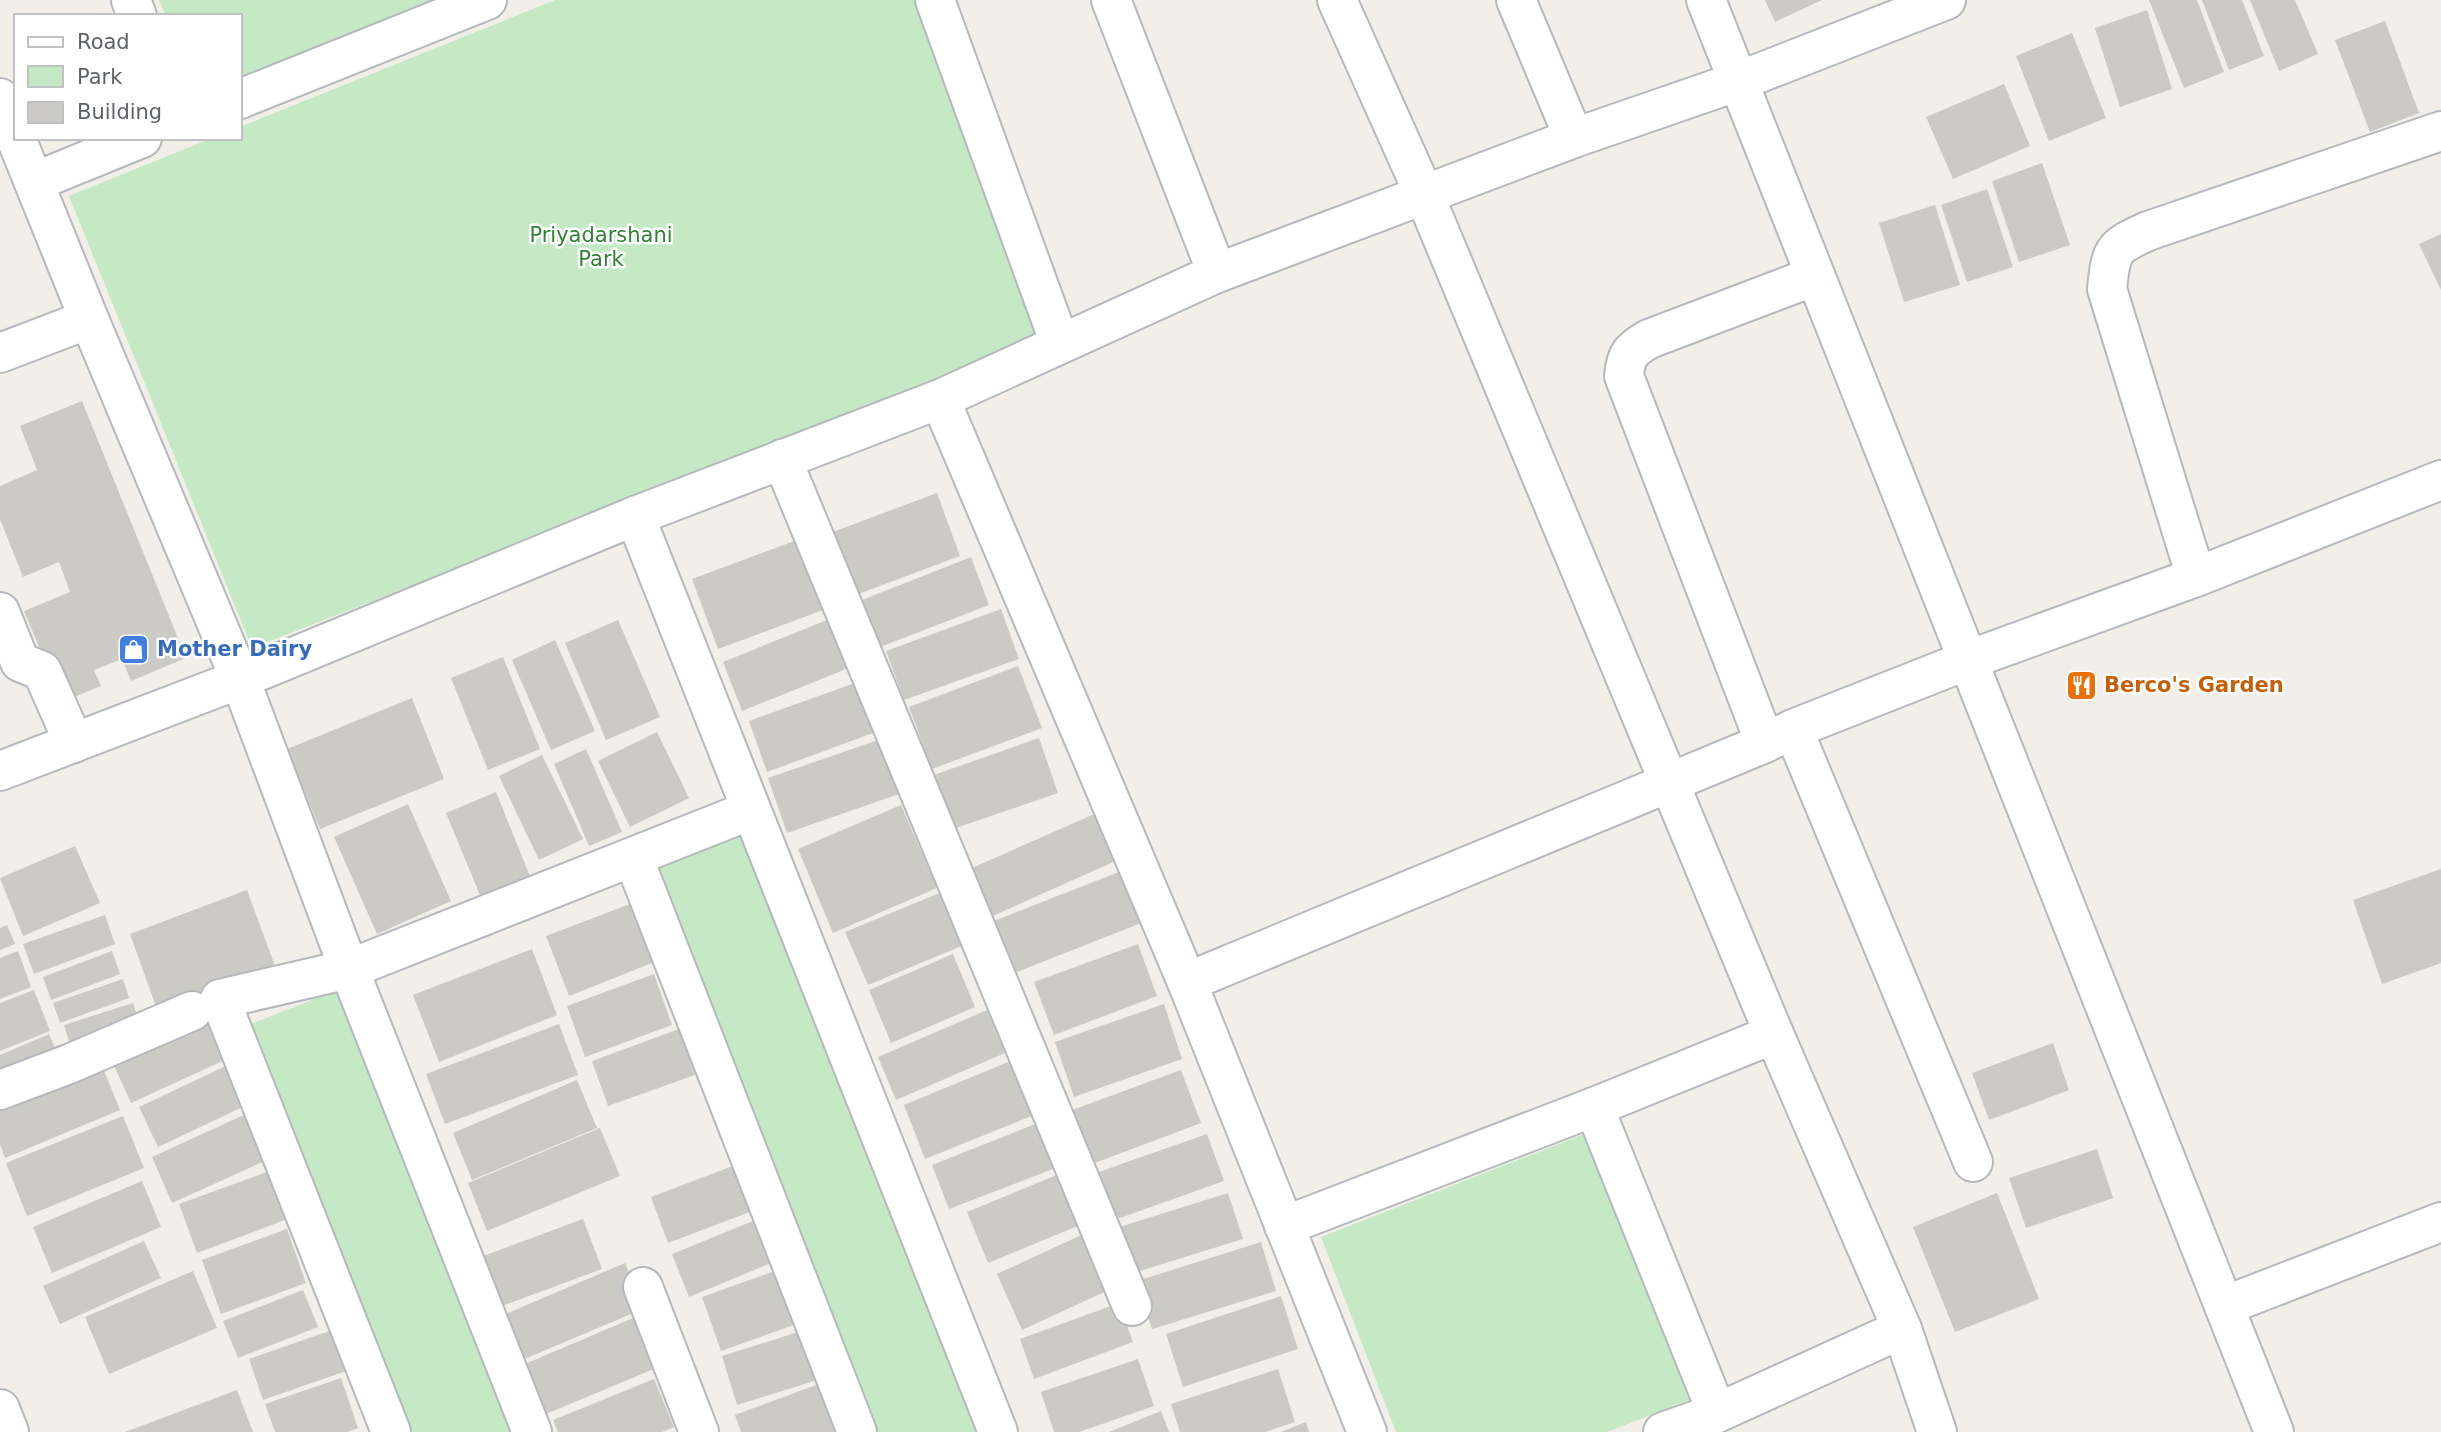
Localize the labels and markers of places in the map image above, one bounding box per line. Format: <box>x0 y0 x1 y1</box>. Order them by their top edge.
shop icon: Mother Dairy <box>117 632 151 666</box>
place label: Mother Dairy <box>157 637 312 661</box>
restaurant icon: Berco's Garden <box>2064 668 2098 702</box>
place label: Berco's Garden <box>2104 673 2284 697</box>

